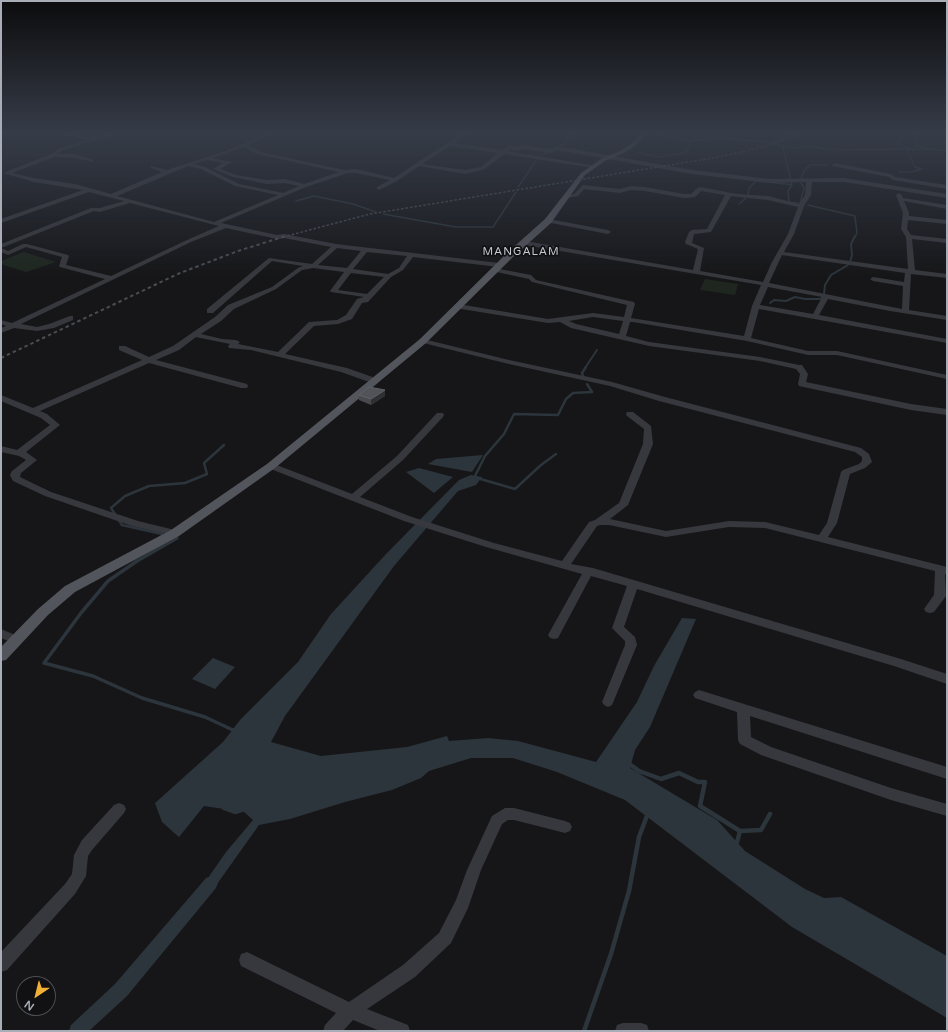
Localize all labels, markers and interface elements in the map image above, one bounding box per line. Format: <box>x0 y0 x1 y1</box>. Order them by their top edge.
district label: MANGALAM <box>482 245 560 259</box>
north arrow <box>16 976 56 1016</box>
text: N <box>22 998 37 1013</box>

